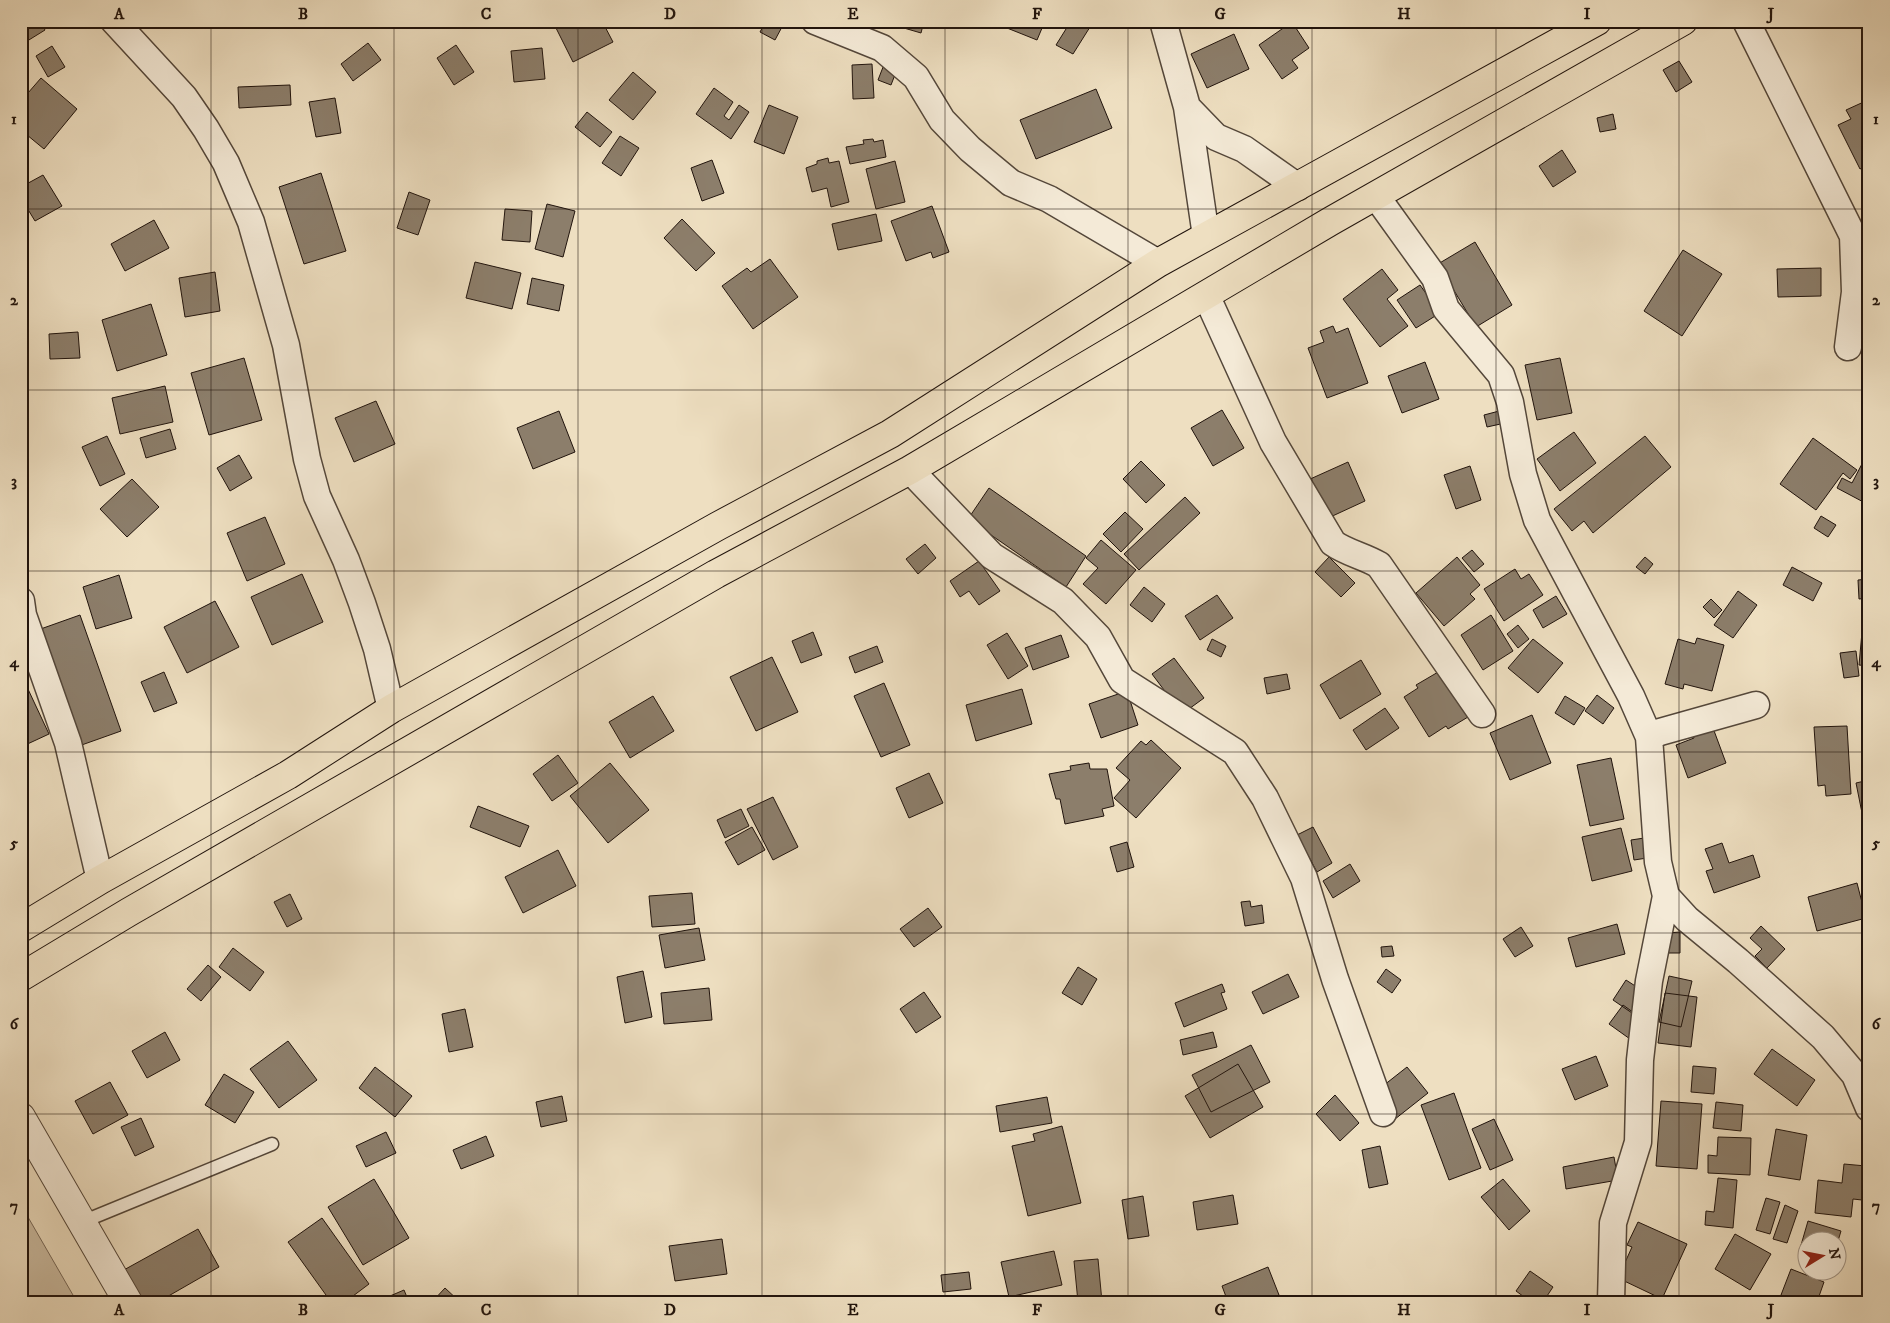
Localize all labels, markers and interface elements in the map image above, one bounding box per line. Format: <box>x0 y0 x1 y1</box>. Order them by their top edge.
text: A <box>113 4 125 24</box>
text: B <box>298 4 308 24</box>
text: C <box>481 4 491 24</box>
text: D <box>664 4 676 24</box>
text: E <box>847 4 859 24</box>
text: F <box>1032 4 1042 24</box>
text: G <box>1214 4 1226 24</box>
text: H <box>1397 4 1411 24</box>
text: I <box>1584 4 1591 24</box>
text: J <box>1766 4 1775 24</box>
text: 1 <box>11 109 17 129</box>
text: 1 <box>1873 109 1879 129</box>
text: 2 <box>10 290 19 310</box>
text: 2 <box>1872 290 1881 310</box>
text: 3 <box>11 471 17 491</box>
text: 3 <box>1873 471 1879 491</box>
text: 4 <box>8 652 19 672</box>
text: 4 <box>1870 652 1881 672</box>
text: 5 <box>9 833 18 853</box>
text: 5 <box>1871 833 1880 853</box>
text: 6 <box>10 1014 20 1034</box>
text: 6 <box>1872 1014 1882 1034</box>
text: 7 <box>10 1196 18 1216</box>
text: 7 <box>1872 1196 1880 1216</box>
north arrow <box>1798 1230 1848 1280</box>
text: N <box>1824 1247 1844 1262</box>
text: A <box>113 1300 125 1320</box>
text: B <box>298 1300 308 1320</box>
text: C <box>481 1300 491 1320</box>
text: D <box>664 1300 676 1320</box>
text: E <box>847 1300 859 1320</box>
text: F <box>1032 1300 1042 1320</box>
text: G <box>1214 1300 1226 1320</box>
text: H <box>1397 1300 1411 1320</box>
text: I <box>1584 1300 1591 1320</box>
text: J <box>1766 1300 1775 1320</box>

